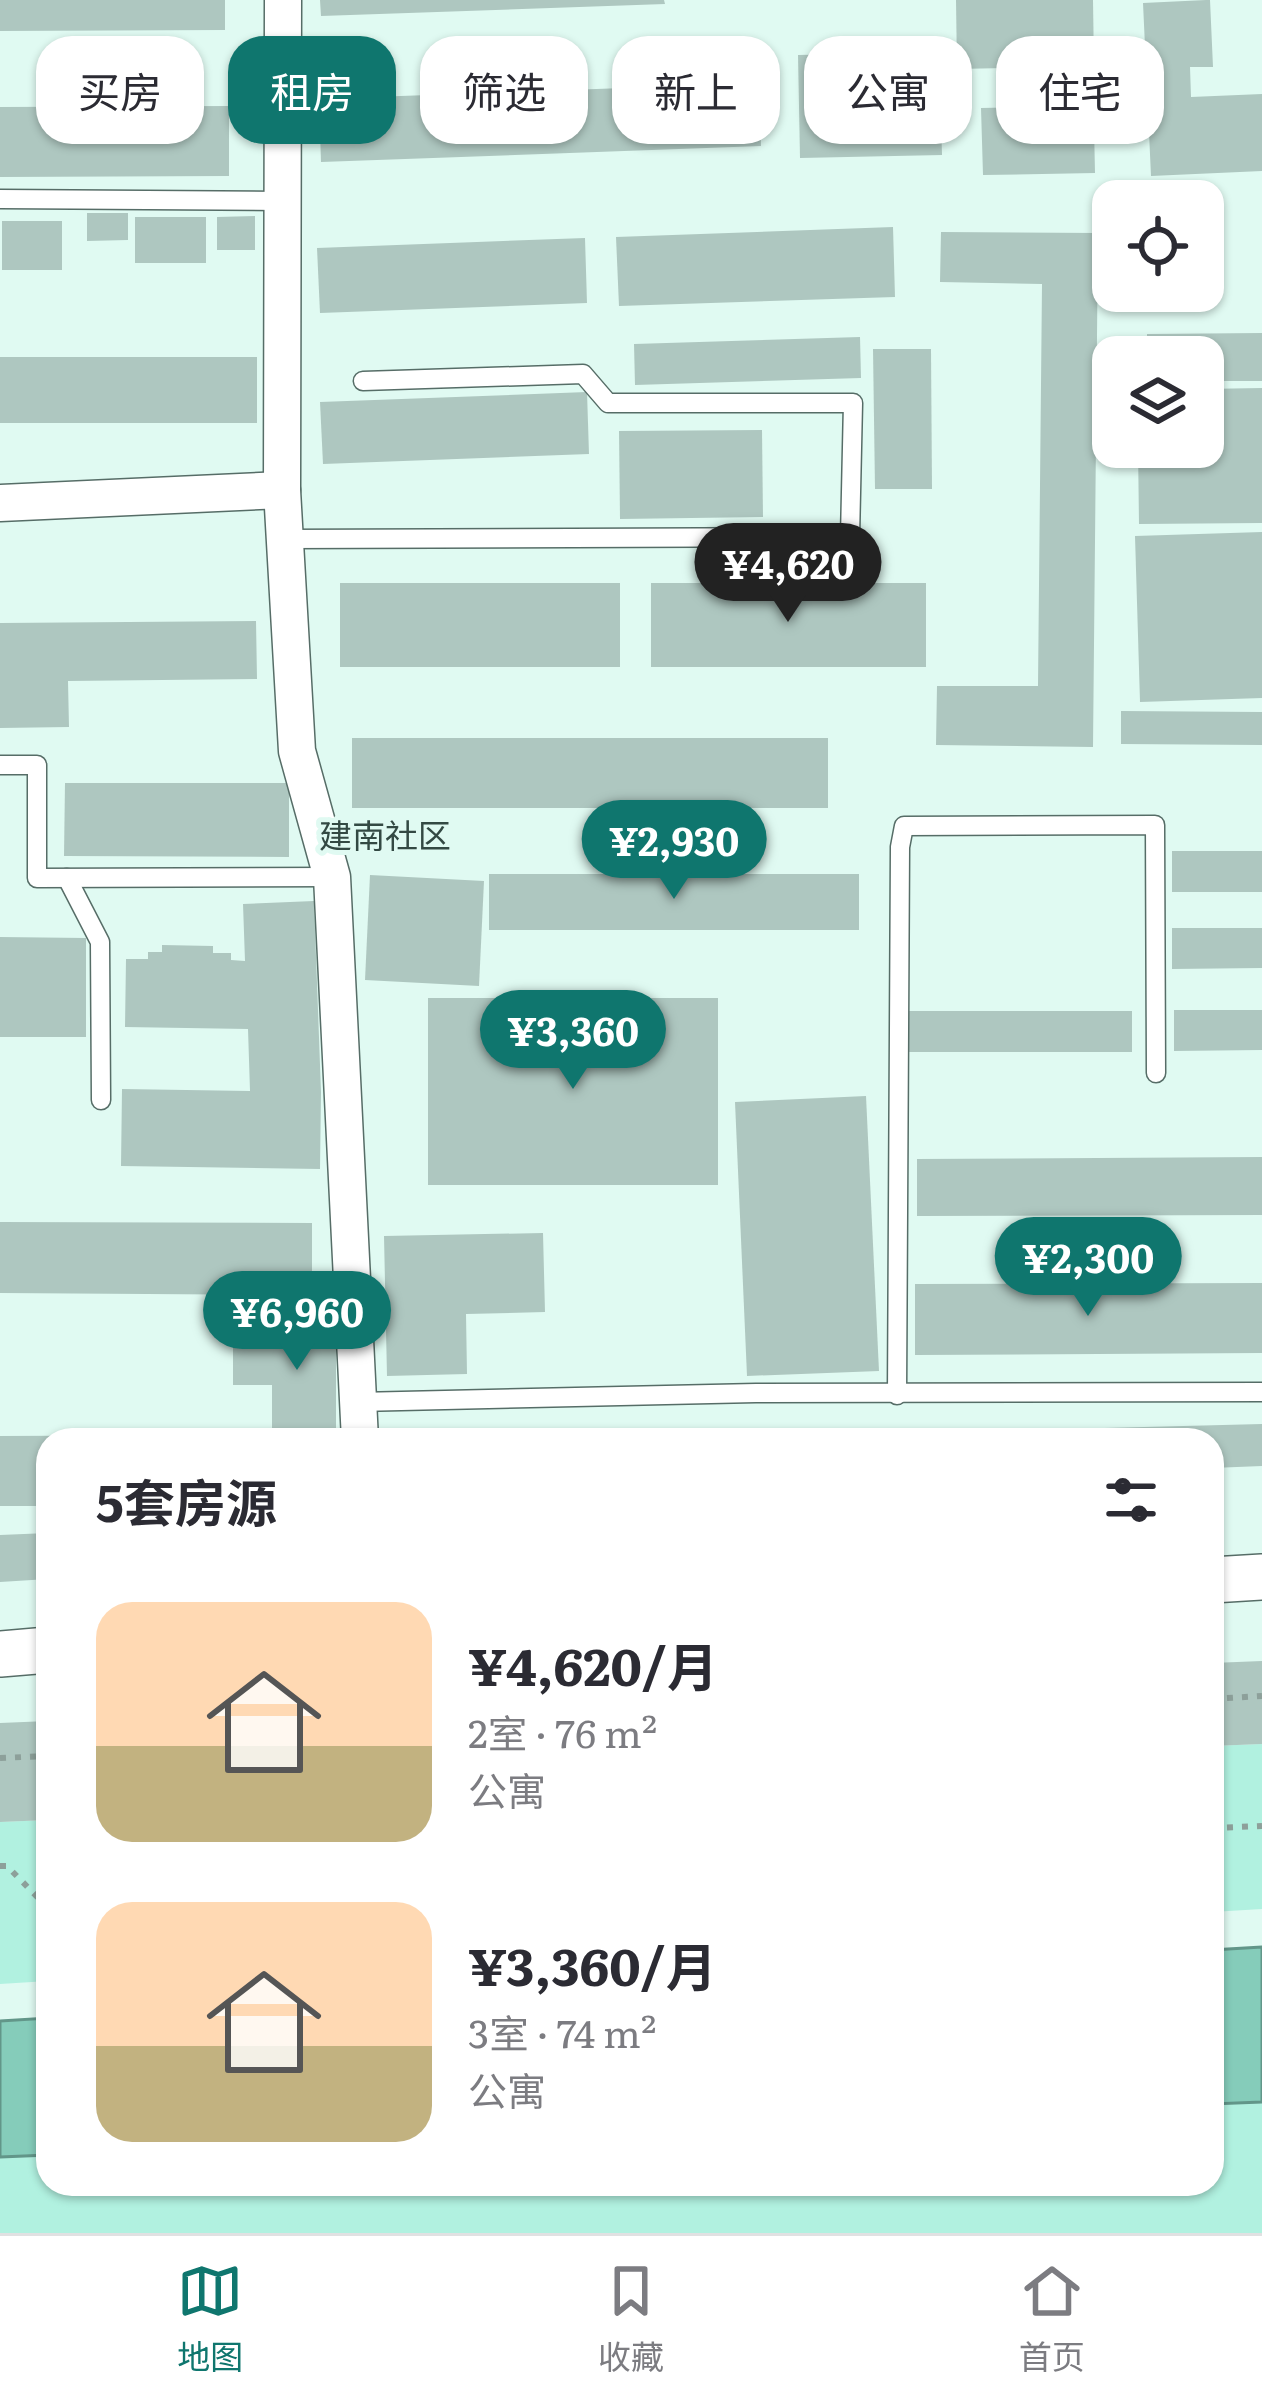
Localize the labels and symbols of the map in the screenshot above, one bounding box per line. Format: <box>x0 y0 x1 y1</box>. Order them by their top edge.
pin: ¥4,620 <box>690 523 886 625</box>
pin: ¥2,930 <box>576 800 772 902</box>
district label: 建南社区 <box>319 809 451 858</box>
pin: ¥3,360 <box>475 990 671 1092</box>
pin: ¥2,300 <box>990 1217 1186 1319</box>
pin: ¥6,960 <box>199 1271 395 1373</box>

